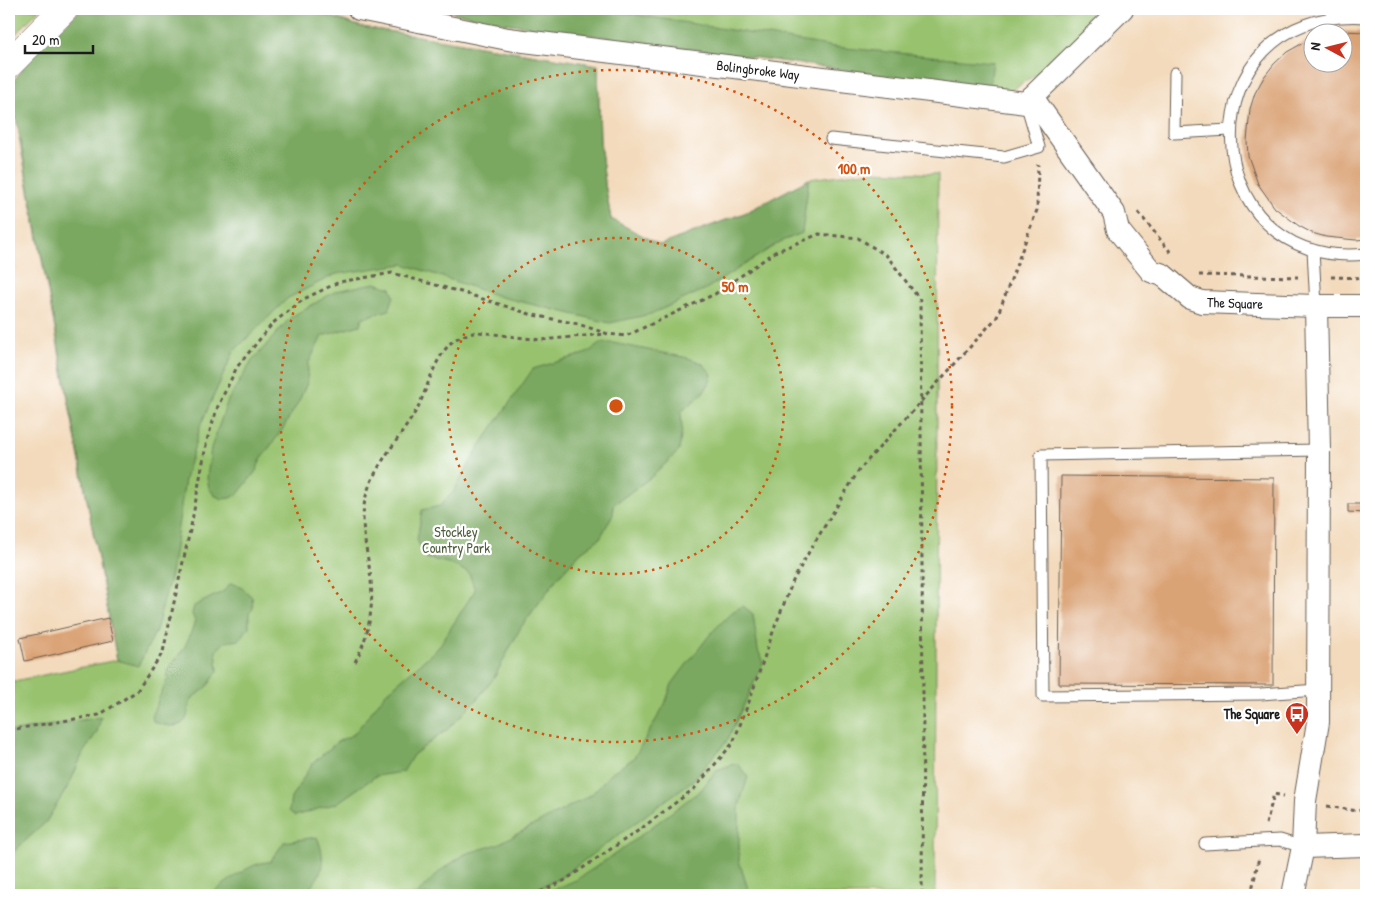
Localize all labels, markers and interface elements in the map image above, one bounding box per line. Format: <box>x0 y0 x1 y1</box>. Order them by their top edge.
scale bar <box>25 22 92 54</box>
north arrow <box>1302 22 1352 72</box>
text: 20 m <box>32 29 59 50</box>
text: N <box>1305 41 1325 51</box>
street label: Bolingbroke Way <box>715 55 801 85</box>
text: 100 m <box>838 158 870 179</box>
text: 50 m <box>722 276 748 297</box>
street label: The Square <box>1207 292 1264 314</box>
centre of rings <box>607 397 625 415</box>
park label: Stockley Country Park <box>422 522 490 558</box>
bus stop icon: The Square <box>1284 701 1310 735</box>
place label: The Square <box>1223 704 1280 725</box>

